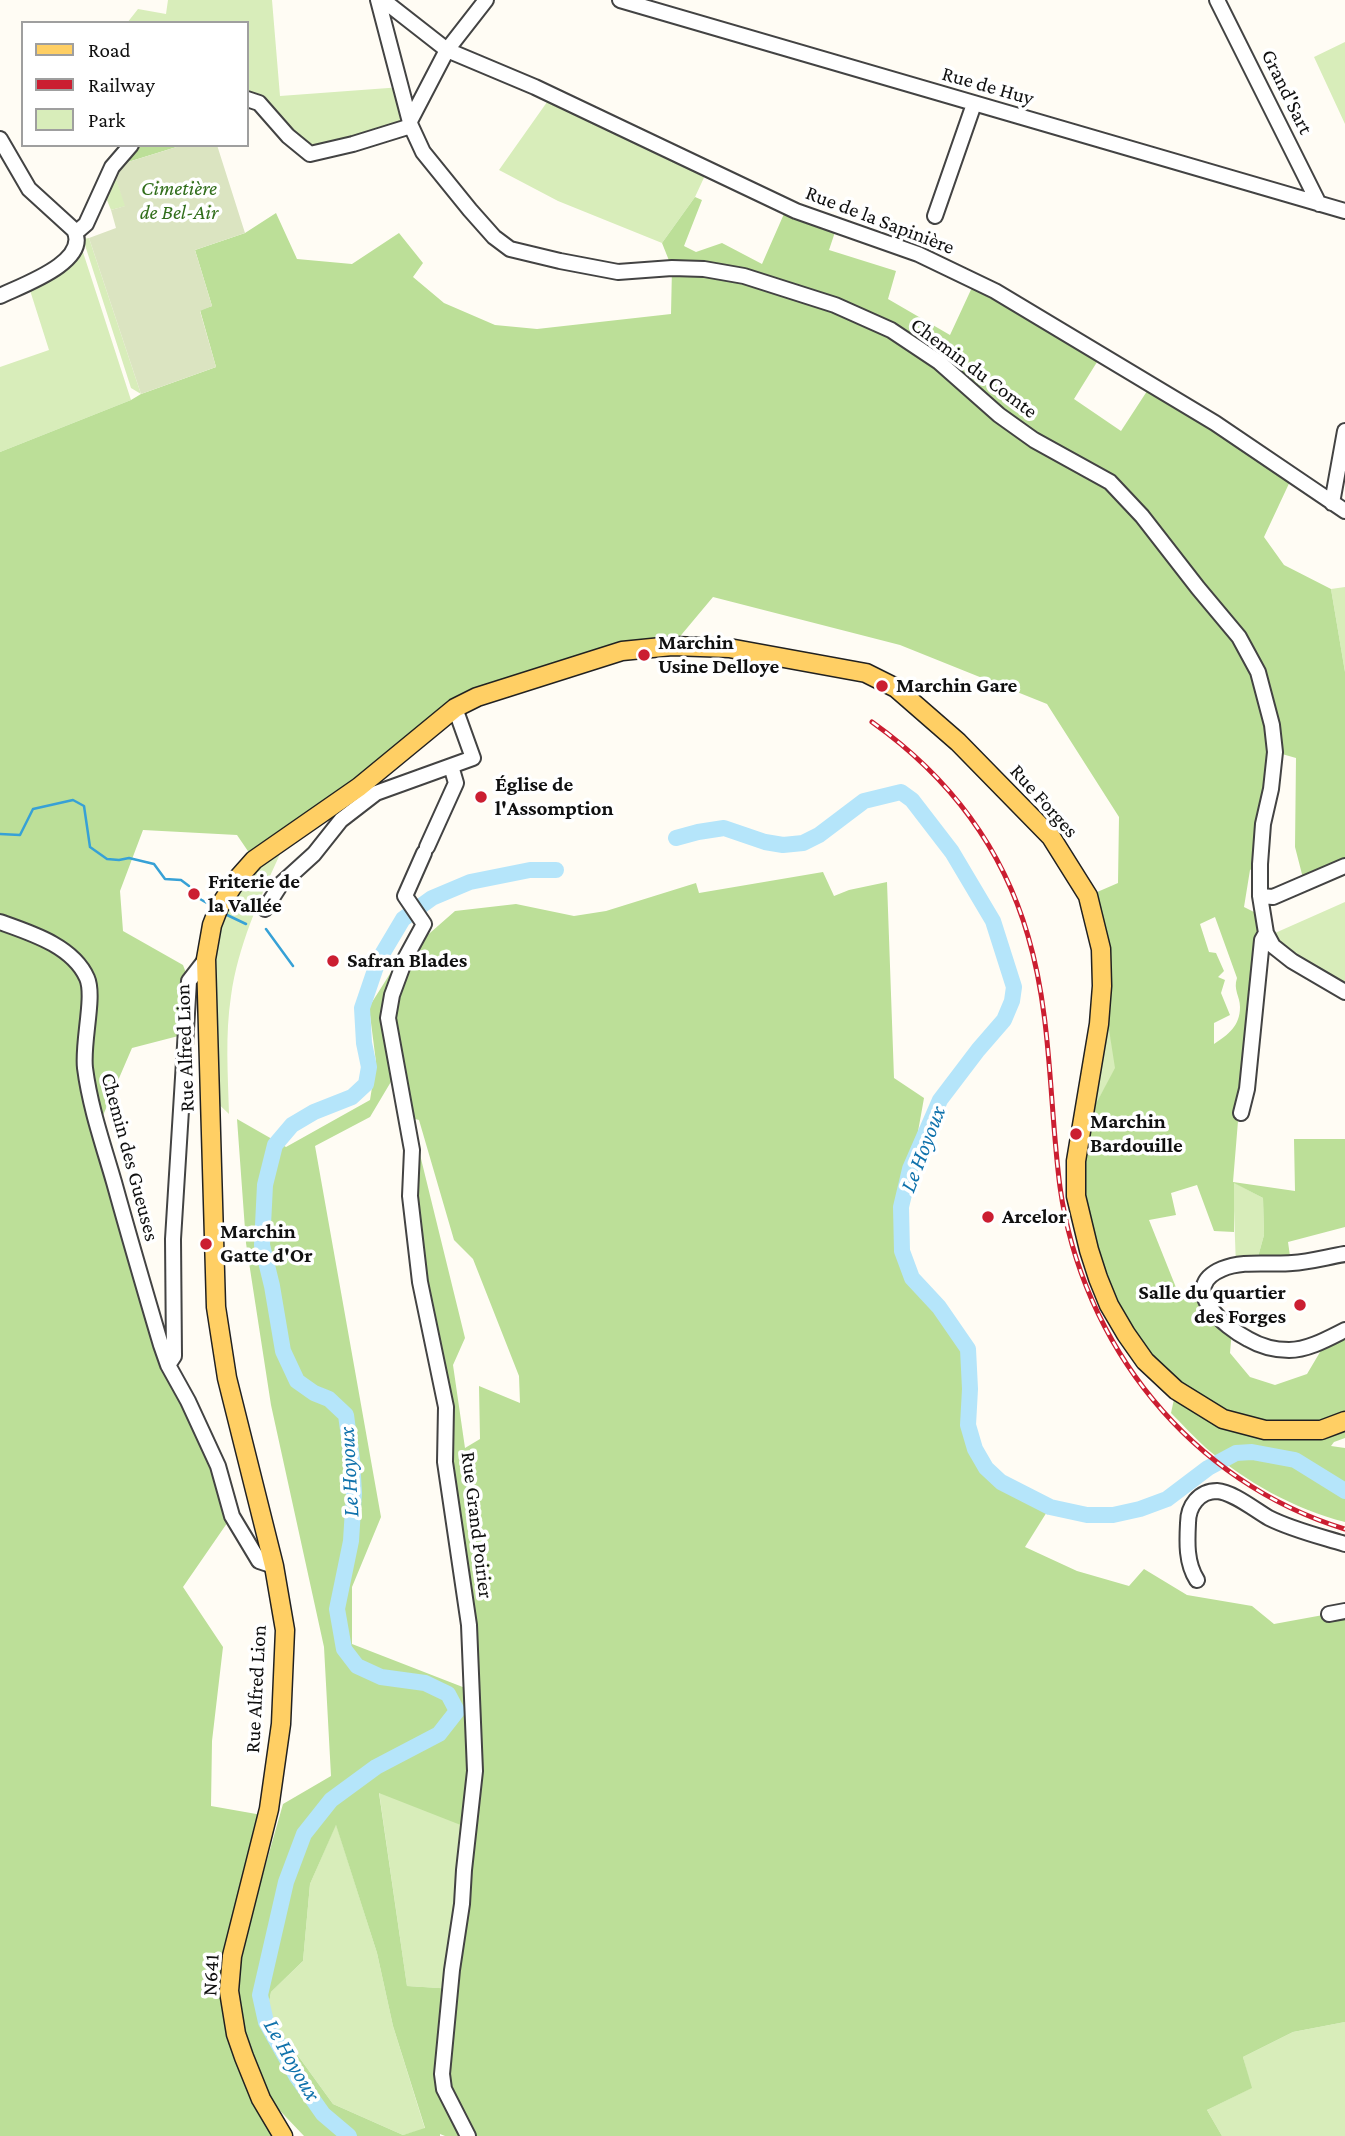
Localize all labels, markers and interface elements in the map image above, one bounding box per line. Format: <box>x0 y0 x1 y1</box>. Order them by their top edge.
legend <box>21 21 248 147</box>
text: Road <box>88 38 131 62</box>
street label: Grand'Sart <box>1256 46 1318 138</box>
street label: Rue de Huy <box>939 61 1037 111</box>
text: Railway <box>88 73 155 97</box>
text: Park <box>88 108 125 132</box>
park label: Cimetière de Bel-Air <box>140 176 218 226</box>
street label: Rue de la Sapinière <box>802 180 958 260</box>
street label: Chemin du Comte <box>906 312 1042 424</box>
place label: Marchin Usine Delloye <box>658 630 779 680</box>
marker: Marchin Usine Delloye <box>636 647 652 663</box>
place label: Marchin Gare <box>896 673 1017 699</box>
marker: Marchin Gare <box>874 678 890 694</box>
street label: Rue Forges <box>1004 759 1084 843</box>
place label: Église de l'Assomption <box>495 772 613 822</box>
marker: Église de l'Assomption <box>473 789 489 805</box>
place label: Friterie de la Vallée <box>208 869 300 919</box>
marker: Friterie de la Vallée <box>186 886 202 902</box>
place label: Safran Blades <box>347 948 467 974</box>
marker: Safran Blades <box>325 953 341 969</box>
street label: Rue Alfred Lion <box>170 983 200 1113</box>
street label: Chemin des Gueuses <box>95 1070 165 1244</box>
water label: Le Hoyoux <box>894 1102 952 1196</box>
place label: Marchin Bardouille <box>1090 1109 1183 1159</box>
marker: Marchin Bardouille <box>1068 1126 1084 1142</box>
place label: Arcelor <box>1002 1204 1067 1230</box>
marker: Arcelor <box>980 1209 996 1225</box>
place label: Marchin Gatte d'Or <box>220 1219 313 1269</box>
marker: Marchin Gatte d'Or <box>198 1236 214 1252</box>
place label: Salle du quartier des Forges <box>1138 1280 1286 1330</box>
marker: Salle du quartier des Forges <box>1292 1297 1308 1313</box>
water label: Le Hoyoux <box>333 1426 365 1518</box>
street label: Rue Grand Poirier <box>455 1450 499 1600</box>
street label: Rue Alfred Lion <box>240 1624 272 1754</box>
street label: N641 <box>197 1953 225 1997</box>
water label: Le Hoyoux <box>257 2014 327 2106</box>

